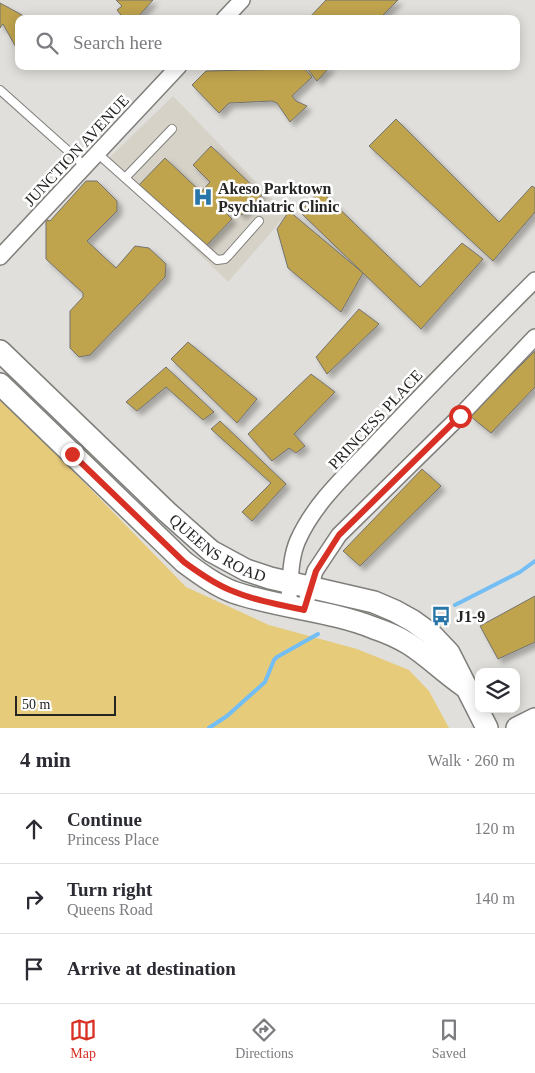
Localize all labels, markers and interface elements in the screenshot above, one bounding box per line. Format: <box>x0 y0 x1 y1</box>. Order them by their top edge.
search box <box>15 15 520 70</box>
icon: search <box>33 29 61 57</box>
text: Search here <box>73 32 162 53</box>
street label: JUNCTION AVENUE <box>21 92 132 209</box>
place label: Akeso Parktown Psychiatric Clinic <box>218 180 339 216</box>
hospital icon: Akeso Parktown Psychiatric Clinic <box>192 186 214 208</box>
street label: PRINCESS PLACE <box>325 366 426 472</box>
route start <box>449 405 472 428</box>
route end <box>61 443 84 466</box>
street label: QUEENS ROAD <box>166 511 268 585</box>
bus stop icon: J1-9 <box>430 605 452 627</box>
place label: J1-9 <box>456 608 485 625</box>
map controls <box>475 668 520 713</box>
button: layers <box>475 668 520 713</box>
scale bar <box>15 693 116 716</box>
text: 50 m <box>22 697 50 712</box>
text: 4 min <box>20 748 71 772</box>
text: Walk · 260 m <box>428 752 515 769</box>
text: Continue <box>67 809 142 830</box>
icon: ahead <box>20 815 48 843</box>
text: 120 m <box>475 820 515 837</box>
text: Princess Place <box>67 831 159 848</box>
text: Turn right <box>67 879 152 900</box>
icon: right <box>20 885 48 913</box>
text: 140 m <box>475 890 515 907</box>
text: Queens Road <box>67 901 153 918</box>
icon: arrive <box>20 955 48 983</box>
text: Arrive at destination <box>67 958 236 979</box>
tab: Map <box>69 1016 97 1062</box>
tab: Directions <box>235 1016 294 1062</box>
tab: Saved <box>432 1016 466 1062</box>

